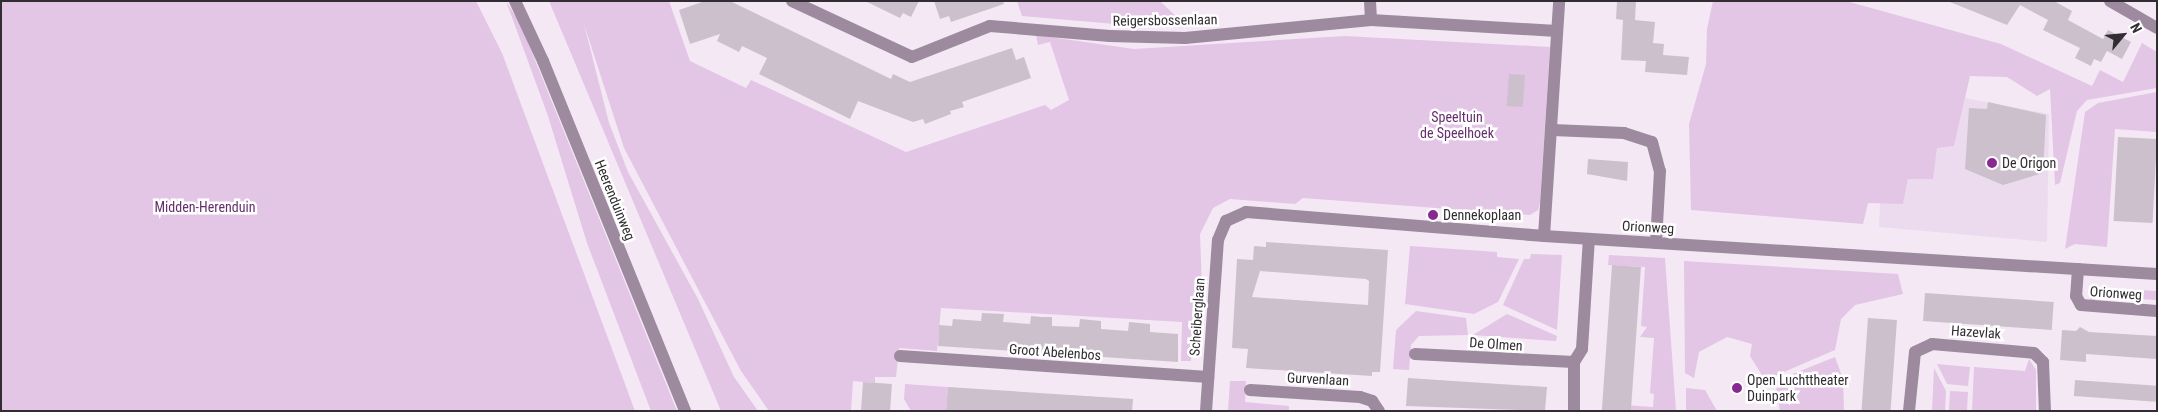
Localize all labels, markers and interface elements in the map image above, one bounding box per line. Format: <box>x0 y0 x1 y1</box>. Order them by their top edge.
north arrow <box>2098 10 2148 60</box>
street label: Reigersbossenlaan <box>1112 11 1218 29</box>
text: N <box>2127 20 2145 35</box>
park label: Speeltuin de Speelhoek <box>1420 109 1494 142</box>
place label: De Origon <box>2002 155 2056 171</box>
street label: Heerenduinweg <box>591 157 639 243</box>
marker: De Origon <box>1986 157 1998 169</box>
park label: Midden-Herenduin <box>155 199 255 215</box>
place label: Dennekoplaan <box>1443 207 1521 223</box>
marker: Dennekoplaan <box>1427 209 1439 221</box>
street label: Orionweg <box>1621 217 1675 237</box>
street label: Scheiberglaan <box>1186 277 1208 357</box>
street label: Orionweg <box>2089 283 2143 303</box>
street label: Hazevlak <box>1950 322 2002 342</box>
street label: De Olmen <box>1469 334 1523 354</box>
street label: Groot Abelenbos <box>1008 340 1102 364</box>
street label: Gurvenlaan <box>1287 369 1349 389</box>
place label: Open Luchttheater Duinpark <box>1747 372 1849 404</box>
marker: Open Luchttheater Duinpark <box>1731 382 1743 394</box>

